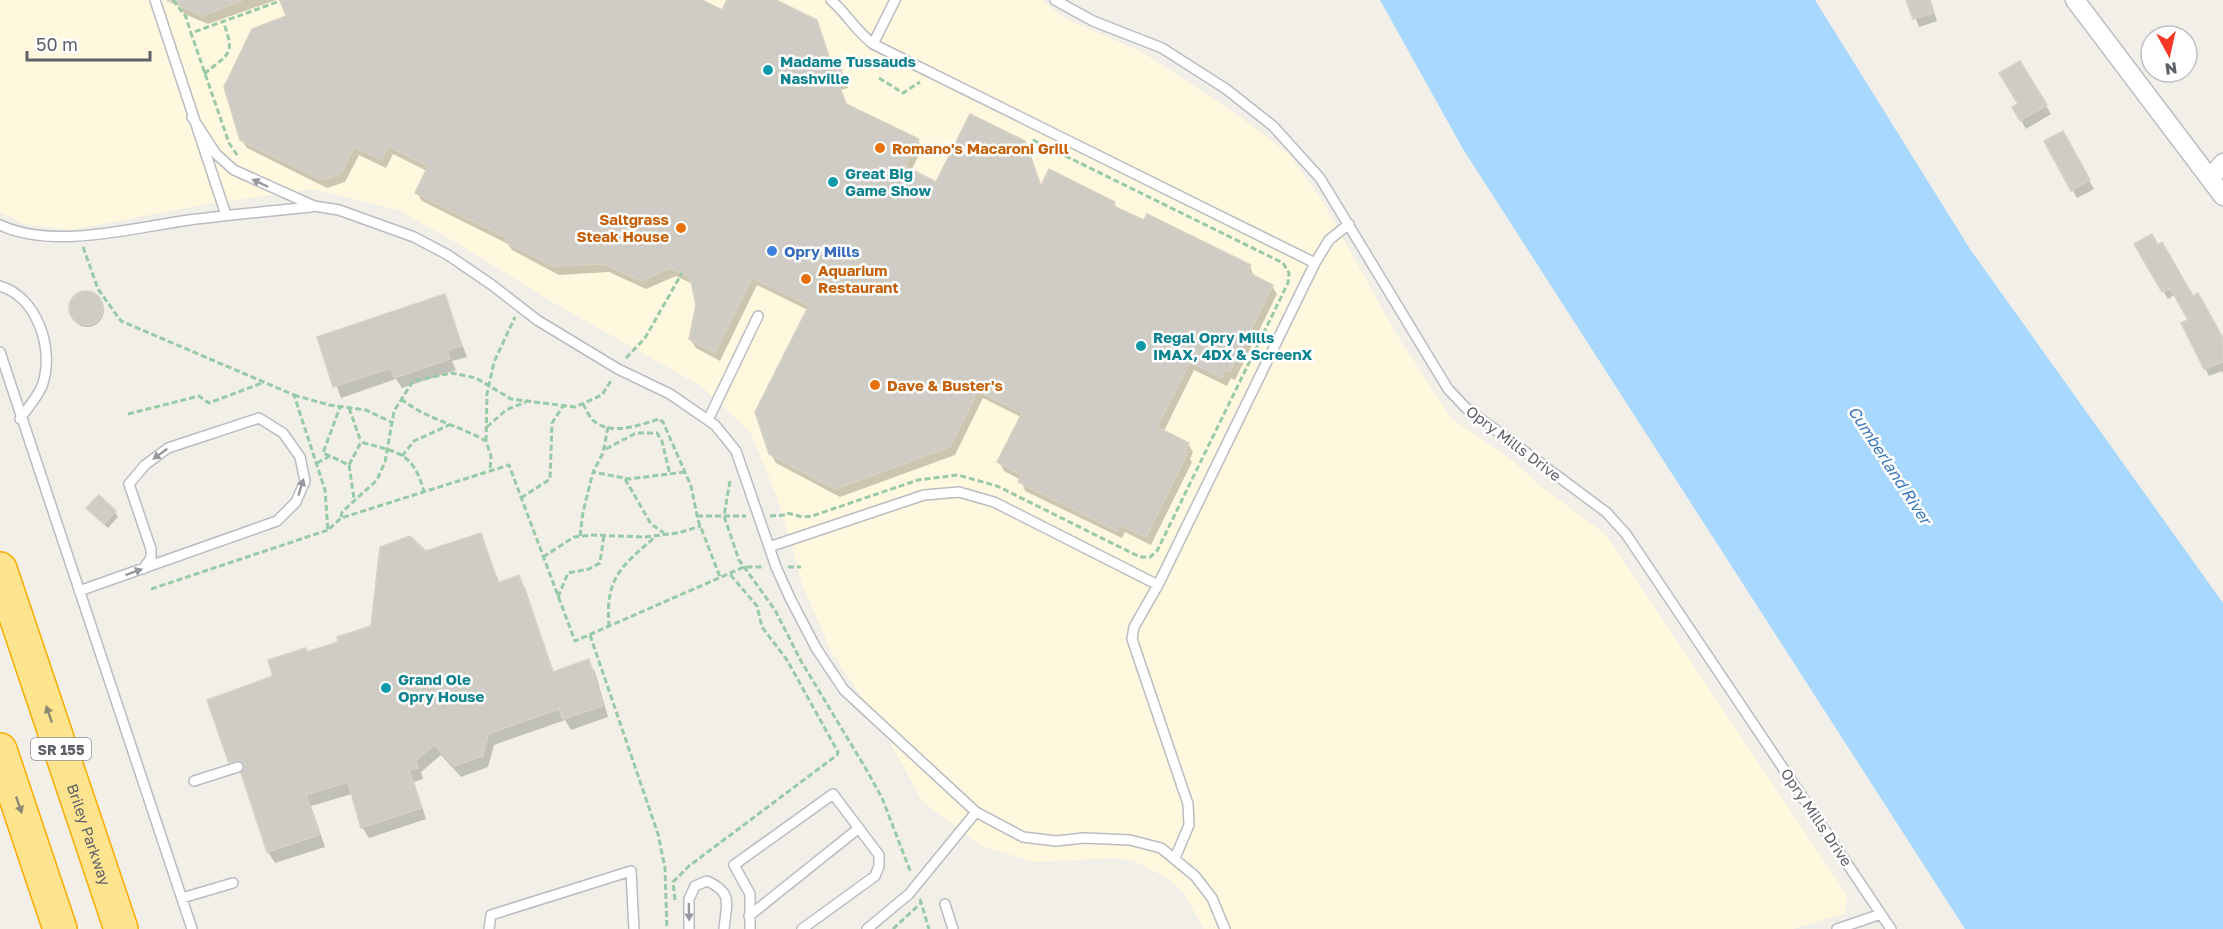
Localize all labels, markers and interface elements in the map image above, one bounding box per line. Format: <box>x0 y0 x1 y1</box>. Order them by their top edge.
scale bar <box>27 24 150 62</box>
north arrow <box>2139 24 2199 84</box>
text: 50 m <box>36 33 78 55</box>
place label: Madame Tussauds Nashville <box>780 52 916 87</box>
text: N <box>2164 58 2179 80</box>
marker: Madame Tussauds Nashville <box>761 63 775 77</box>
place label: Romano's Macaroni Grill <box>892 139 1069 157</box>
marker: Romano's Macaroni Grill <box>873 141 887 155</box>
place label: Great Big Game Show <box>845 164 932 199</box>
marker: Great Big Game Show <box>826 175 840 189</box>
one-way arrow <box>251 179 268 188</box>
place label: Saltgrass Steak House <box>577 210 669 245</box>
marker: Saltgrass Steak House <box>674 221 688 235</box>
place label: Opry Mills <box>784 242 860 260</box>
marker: Opry Mills <box>765 244 779 258</box>
place label: Aquarium Restaurant <box>818 261 898 296</box>
marker: Aquarium Restaurant <box>799 272 813 286</box>
place label: Regal Opry Mills IMAX, 4DX & ScreenX <box>1153 328 1313 363</box>
marker: Regal Opry Mills IMAX, 4DX & ScreenX <box>1134 339 1148 353</box>
place label: Dave & Buster's <box>887 376 1003 394</box>
marker: Dave & Buster's <box>868 378 882 392</box>
street label: Opry Mills Drive <box>1463 401 1565 485</box>
water label: Cumberland River <box>1844 402 1937 530</box>
one-way arrow <box>152 448 168 460</box>
one-way arrow <box>297 478 306 496</box>
one-way arrow <box>125 566 143 576</box>
place label: Grand Ole Opry House <box>398 670 484 705</box>
marker: Grand Ole Opry House <box>379 681 393 695</box>
one-way arrow <box>44 705 53 723</box>
road number: SR 155 <box>31 738 91 760</box>
street label: Opry Mills Drive <box>1778 765 1857 870</box>
street label: Briley Parkway <box>64 781 115 888</box>
one-way arrow <box>14 797 24 815</box>
one-way arrow <box>684 903 694 922</box>

